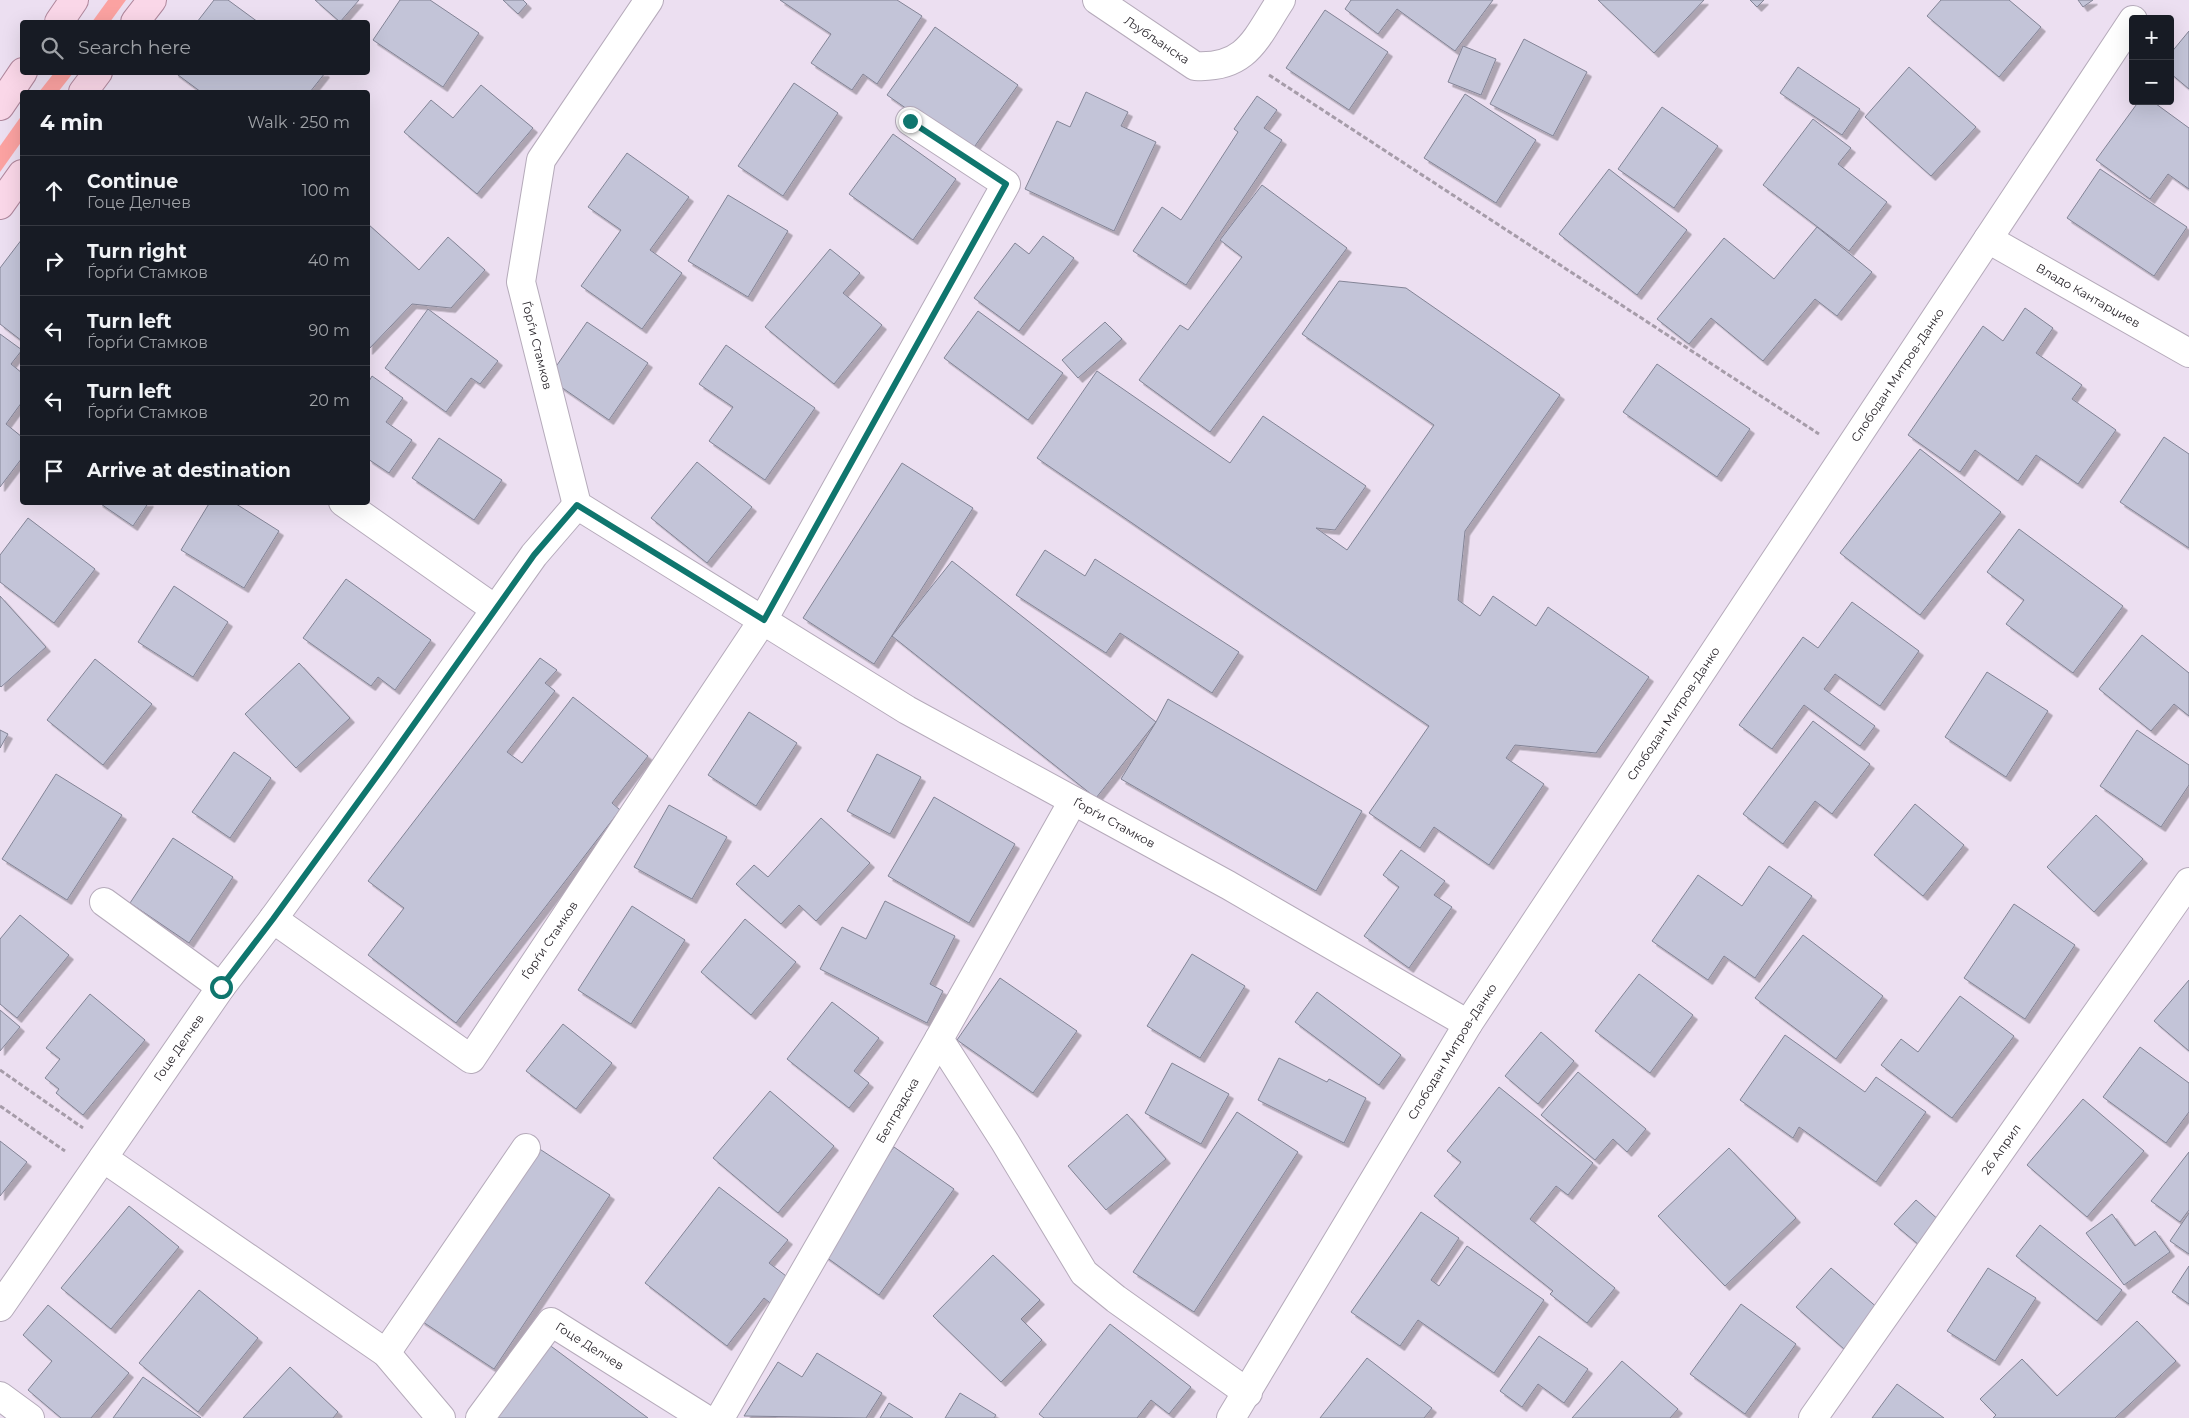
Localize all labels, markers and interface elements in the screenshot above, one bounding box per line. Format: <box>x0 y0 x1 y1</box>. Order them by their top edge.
street label: Љубљанска <box>1122 13 1192 67</box>
map controls <box>2129 15 2174 105</box>
button: + <box>2129 15 2174 60</box>
search box <box>20 20 370 75</box>
icon: search <box>38 34 66 62</box>
text: Search here <box>78 36 191 59</box>
button: − <box>2129 60 2174 105</box>
text: 4 min <box>40 110 103 135</box>
route end <box>899 110 922 133</box>
text: Walk · 250 m <box>247 113 350 132</box>
text: Continue <box>87 170 178 193</box>
icon: ahead <box>40 177 68 205</box>
text: 100 m <box>302 181 350 200</box>
text: Гоце Делчев <box>87 193 191 212</box>
text: Turn right <box>87 240 187 263</box>
icon: right <box>40 247 68 275</box>
text: 40 m <box>308 251 350 270</box>
street label: Владо Кантарџиев <box>2034 260 2143 331</box>
text: Ѓорѓи Стамков <box>87 263 208 282</box>
street label: Ѓорѓи Стамков <box>519 299 556 391</box>
street label: Слободан Митров-Данко <box>1848 305 1947 445</box>
text: Turn left <box>87 310 172 333</box>
icon: left <box>40 317 68 345</box>
text: 90 m <box>308 321 350 340</box>
text: Ѓорѓи Стамков <box>87 333 208 352</box>
text: Turn left <box>87 380 172 403</box>
icon: left <box>40 387 68 415</box>
text: 20 m <box>309 391 350 410</box>
text: Ѓорѓи Стамков <box>87 403 208 422</box>
icon: arrive <box>40 457 68 485</box>
text: Arrive at destination <box>87 459 291 482</box>
street label: Слободан Митров-Данко <box>1623 643 1723 783</box>
street label: Ѓорѓи Стамков <box>1071 794 1158 851</box>
street label: Ѓорѓи Стамков <box>518 898 581 982</box>
route start <box>210 976 233 999</box>
street label: Слободан Митров-Данко <box>1404 980 1500 1122</box>
street label: Гоце Делчев <box>150 1011 207 1084</box>
street label: Белградска <box>872 1075 922 1146</box>
street label: 26 Април <box>1978 1121 2024 1177</box>
street label: Гоце Делчев <box>553 1319 627 1373</box>

